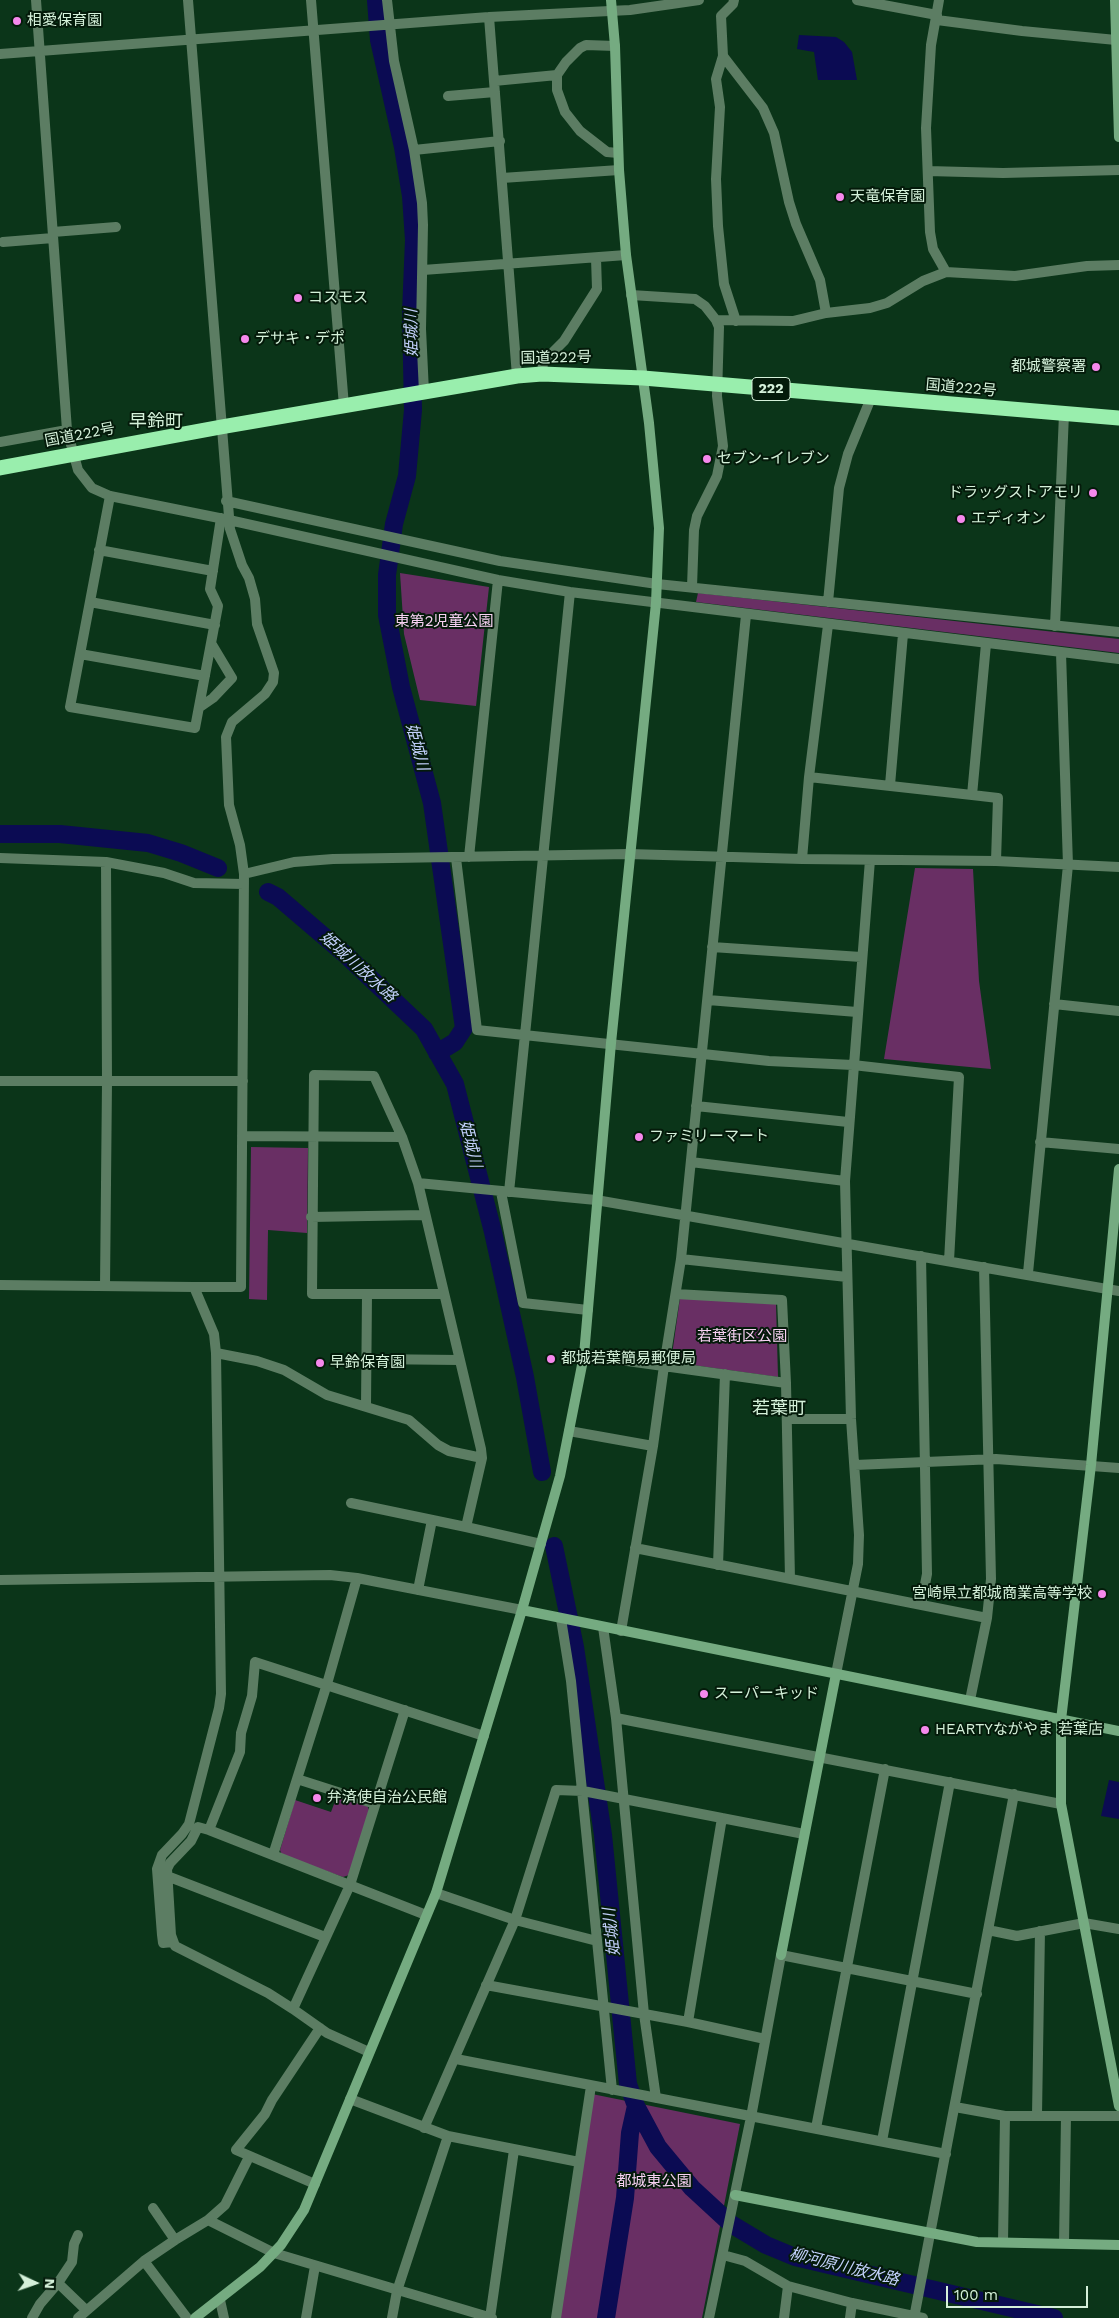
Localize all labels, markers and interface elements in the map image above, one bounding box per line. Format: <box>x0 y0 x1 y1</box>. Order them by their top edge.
place label: 相愛保育園 <box>27 12 102 30</box>
marker: 相愛保育園 <box>11 15 23 27</box>
place label: 天竜保育園 <box>850 188 925 206</box>
marker: 天竜保育園 <box>834 191 846 203</box>
place label: コスモス <box>308 289 368 307</box>
marker: コスモス <box>292 292 304 304</box>
water label: 姫城川 <box>402 309 422 357</box>
place label: デサキ・デポ <box>255 330 345 348</box>
marker: デサキ・デポ <box>239 333 251 345</box>
street label: 国道222号 <box>520 348 592 368</box>
place label: 都城警察署 <box>1011 358 1086 376</box>
marker: 都城警察署 <box>1090 361 1102 373</box>
street label: 国道222号 <box>925 376 997 400</box>
road number: 222 <box>752 378 790 400</box>
district label: 早鈴町 <box>129 411 183 433</box>
street label: 国道222号 <box>43 419 117 451</box>
place label: セブン-イレブン <box>717 450 830 468</box>
marker: セブン-イレブン <box>701 453 713 465</box>
place label: ドラッグストアモリ <box>948 484 1083 502</box>
marker: ドラッグストアモリ <box>1087 487 1099 499</box>
place label: エディオン <box>971 510 1046 528</box>
marker: エディオン <box>955 513 967 525</box>
park label: 東第2児童公園 <box>395 613 493 631</box>
water label: 姫城川 <box>402 721 432 773</box>
water label: 姫城川放水路 <box>316 928 400 1006</box>
water label: 姫城川 <box>455 1118 485 1170</box>
place label: ファミリーマート <box>649 1128 769 1146</box>
marker: ファミリーマート <box>633 1131 645 1143</box>
park label: 若葉街区公園 <box>697 1328 787 1346</box>
place label: 都城若葉簡易郵便局 <box>561 1350 696 1368</box>
marker: 都城若葉簡易郵便局 <box>545 1353 557 1365</box>
place label: 早鈴保育園 <box>330 1354 405 1372</box>
marker: 早鈴保育園 <box>314 1357 326 1369</box>
district label: 若葉町 <box>752 1398 806 1420</box>
place label: 宮崎県立都城商業高等学校 <box>912 1585 1092 1603</box>
marker: 宮崎県立都城商業高等学校 <box>1096 1588 1108 1600</box>
place label: スーパーキッド <box>714 1685 819 1703</box>
marker: スーパーキッド <box>698 1688 710 1700</box>
place label: HEARTYながやま 若葉店 <box>935 1721 1103 1739</box>
marker: HEARTYながやま 若葉店 <box>919 1724 931 1736</box>
place label: 弁済使自治公民館 <box>327 1789 447 1807</box>
marker: 弁済使自治公民館 <box>311 1792 323 1804</box>
water label: 姫城川 <box>600 1907 624 1957</box>
park label: 都城東公園 <box>617 2173 691 2191</box>
water label: 柳河原川放水路 <box>787 2244 901 2290</box>
north arrow <box>10 2258 60 2308</box>
scale bar <box>949 2276 1092 2308</box>
text: N <box>42 2278 58 2289</box>
text: 100 m <box>954 2286 998 2304</box>

